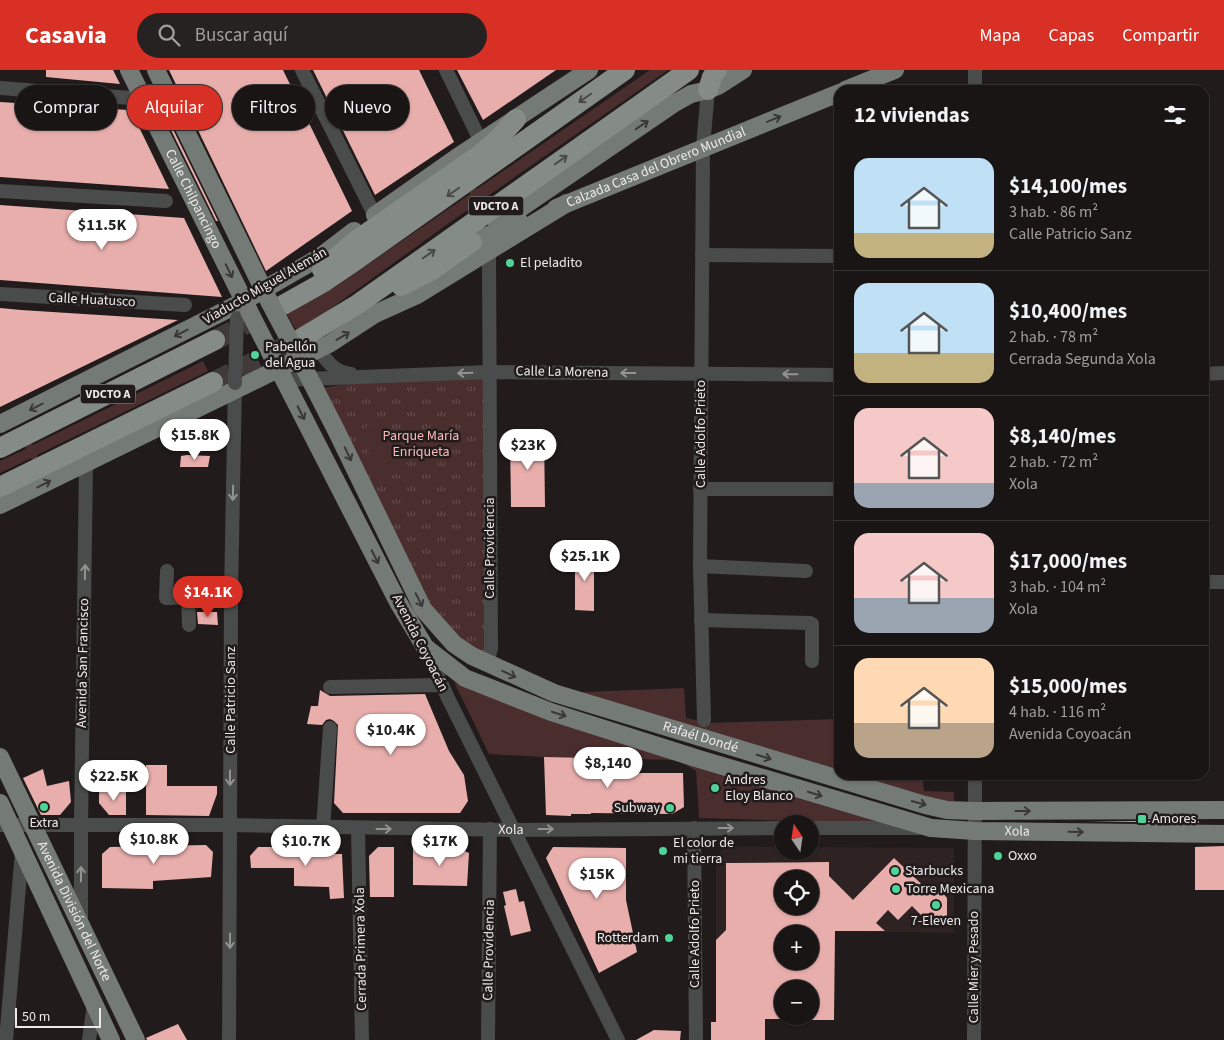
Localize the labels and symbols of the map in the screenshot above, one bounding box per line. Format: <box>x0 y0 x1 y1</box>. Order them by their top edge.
one-way arrow <box>578 93 592 103</box>
one-way arrow <box>766 113 781 123</box>
one-way arrow <box>635 120 649 130</box>
street label: Calzada Casa del Obrero Mundial <box>563 122 749 213</box>
street label: Calle Chilpancingo <box>160 146 226 252</box>
one-way arrow <box>554 155 568 165</box>
one-way arrow <box>446 187 460 197</box>
road number: VDCTO A <box>468 196 524 216</box>
pin: $11.5K <box>61 208 143 251</box>
street label: Viaducto Miguel Alemán <box>199 242 331 330</box>
one-way arrow <box>422 249 436 259</box>
place label: El peladito <box>520 253 582 273</box>
marker: El peladito <box>504 257 516 269</box>
one-way arrow <box>224 263 234 278</box>
street label: Calle Huatusco <box>48 288 136 312</box>
one-way arrow <box>173 328 188 338</box>
one-way arrow <box>335 331 349 341</box>
place label: Pabellón del Agua <box>265 337 316 373</box>
marker: Pabellón del Agua <box>249 349 261 361</box>
street label: Calle La Morena <box>515 361 609 383</box>
one-way arrow <box>457 368 473 377</box>
one-way arrow <box>620 368 636 378</box>
one-way arrow <box>782 369 798 379</box>
street label: Calle Adolfo Prieto <box>691 380 711 488</box>
road number: VDCTO A <box>80 384 136 404</box>
one-way arrow <box>28 402 43 412</box>
one-way arrow <box>297 405 306 420</box>
pin: $15.8K <box>154 418 236 461</box>
park label: Parque María Enriqueta <box>383 426 459 462</box>
pin: $23K <box>498 428 558 471</box>
one-way arrow <box>344 446 353 461</box>
one-way arrow <box>36 479 51 488</box>
one-way arrow <box>228 484 238 501</box>
street label: Calle Providencia <box>480 497 500 599</box>
pin: $25.1K <box>544 540 626 582</box>
one-way arrow <box>370 550 380 565</box>
one-way arrow <box>80 564 90 580</box>
pin: $14.1K <box>167 576 249 618</box>
street label: Avenida Coyoacán <box>387 591 453 695</box>
one-way arrow <box>414 592 424 607</box>
street label: Avenida San Francisco <box>72 598 94 728</box>
street label: Calle Patricio Sanz <box>221 646 241 754</box>
one-way arrow <box>502 669 517 679</box>
one-way arrow <box>551 710 567 720</box>
pin: $10.4K <box>350 714 432 756</box>
street label: Rafaél Dondé <box>660 716 741 758</box>
pin: $8,140 <box>567 746 649 789</box>
one-way arrow <box>755 752 771 762</box>
pin: $22.5K <box>73 760 155 802</box>
one-way arrow <box>225 770 235 786</box>
place label: Andres Eloy Blanco <box>725 770 793 806</box>
marker: Andres Eloy Blanco <box>709 782 721 794</box>
one-way arrow <box>806 789 822 799</box>
place label: Subway <box>614 798 660 818</box>
one-way arrow <box>911 799 927 809</box>
marker: Extra <box>38 801 50 813</box>
marker: Subway <box>664 802 676 814</box>
one-way arrow <box>1014 806 1031 816</box>
place label: Amores <box>1152 809 1196 829</box>
place label: Extra <box>29 813 59 833</box>
marker: Amores <box>1136 813 1148 825</box>
north arrow <box>774 815 819 860</box>
street label: Xola <box>498 820 524 840</box>
street label: Xola <box>1005 821 1030 842</box>
pin: $10.8K <box>113 822 195 865</box>
one-way arrow <box>718 823 734 833</box>
pin: $10.7K <box>265 824 347 867</box>
one-way arrow <box>375 824 391 834</box>
pin: $17K <box>410 824 470 867</box>
one-way arrow <box>538 824 554 834</box>
one-way arrow <box>1068 827 1084 837</box>
place label: El color de mi tierra <box>673 833 734 869</box>
street label: Avenida División del Norte <box>32 838 116 985</box>
marker: El color de mi tierra <box>657 845 669 857</box>
place label: Oxxo <box>1008 846 1037 866</box>
marker: Oxxo <box>992 850 1004 862</box>
pin: $15K <box>567 858 627 900</box>
place label: Starbucks <box>905 861 963 881</box>
marker: Starbucks <box>889 865 901 877</box>
one-way arrow <box>76 866 86 882</box>
place label: Torre Mexicana <box>906 879 994 899</box>
street label: Calle Adolfo Prieto <box>685 880 705 988</box>
marker: Torre Mexicana <box>890 883 902 895</box>
street label: Cerrada Primera Xola <box>350 887 372 1011</box>
street label: Calle Providencia <box>478 899 500 1001</box>
marker: 7-Eleven <box>930 899 942 911</box>
place label: 7-Eleven <box>911 911 961 931</box>
street label: Calle Mier y Pesado <box>964 911 984 1023</box>
place label: Rotterdam <box>597 928 659 948</box>
one-way arrow <box>225 932 234 948</box>
marker: Rotterdam <box>663 932 675 944</box>
scale bar <box>15 1005 101 1028</box>

